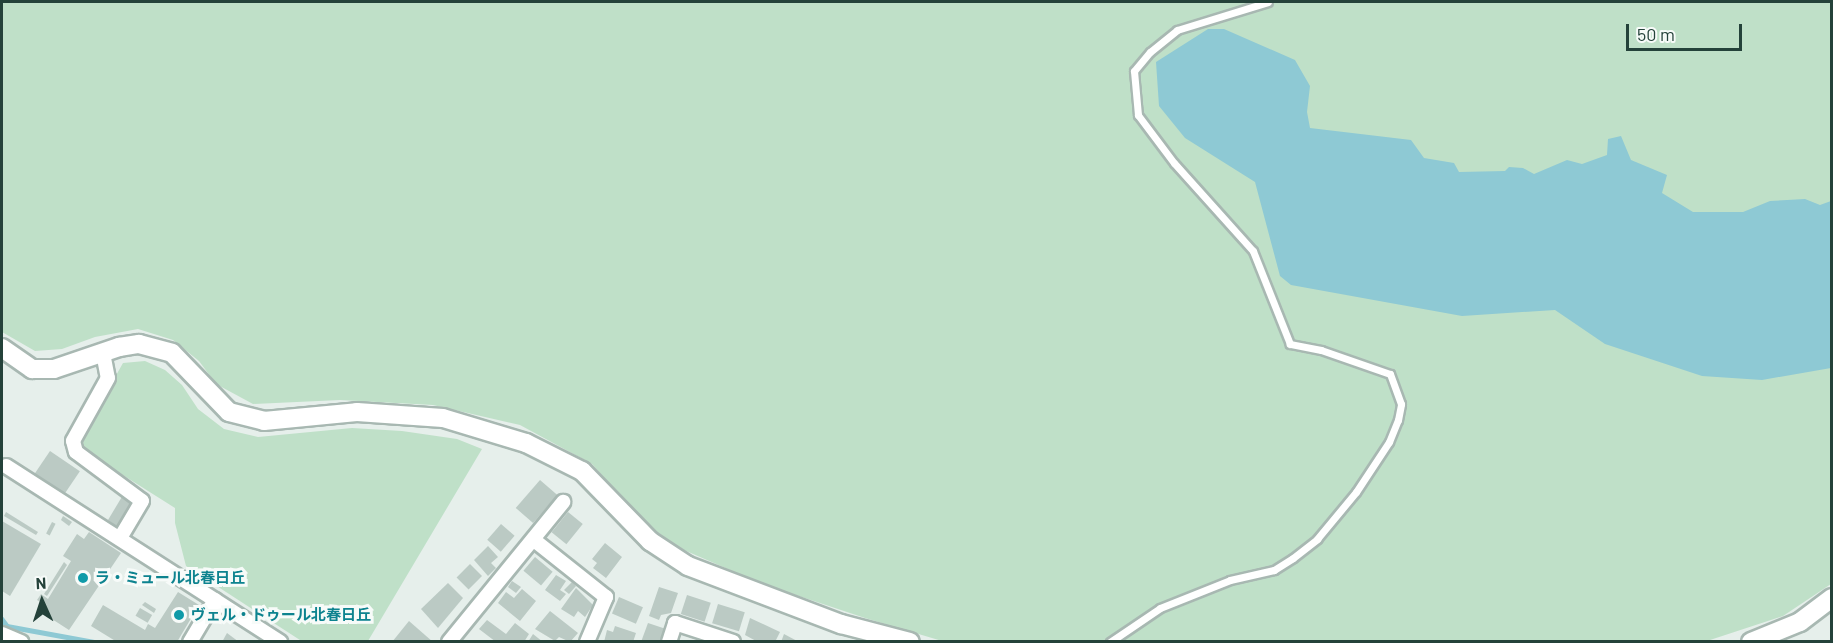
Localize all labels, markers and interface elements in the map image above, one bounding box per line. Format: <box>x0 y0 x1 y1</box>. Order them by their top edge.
scale bar <box>1629 12 1744 50</box>
text: 50 m <box>1637 23 1675 45</box>
place label: ラ・ミュール北春日丘 <box>95 569 245 587</box>
north arrow <box>12 571 72 631</box>
marker: ラ・ミュール北春日丘 <box>76 571 90 585</box>
text: N <box>35 573 47 592</box>
place label: ヴェル・ドゥール北春日丘 <box>191 606 371 624</box>
marker: ヴェル・ドゥール北春日丘 <box>172 608 186 622</box>

